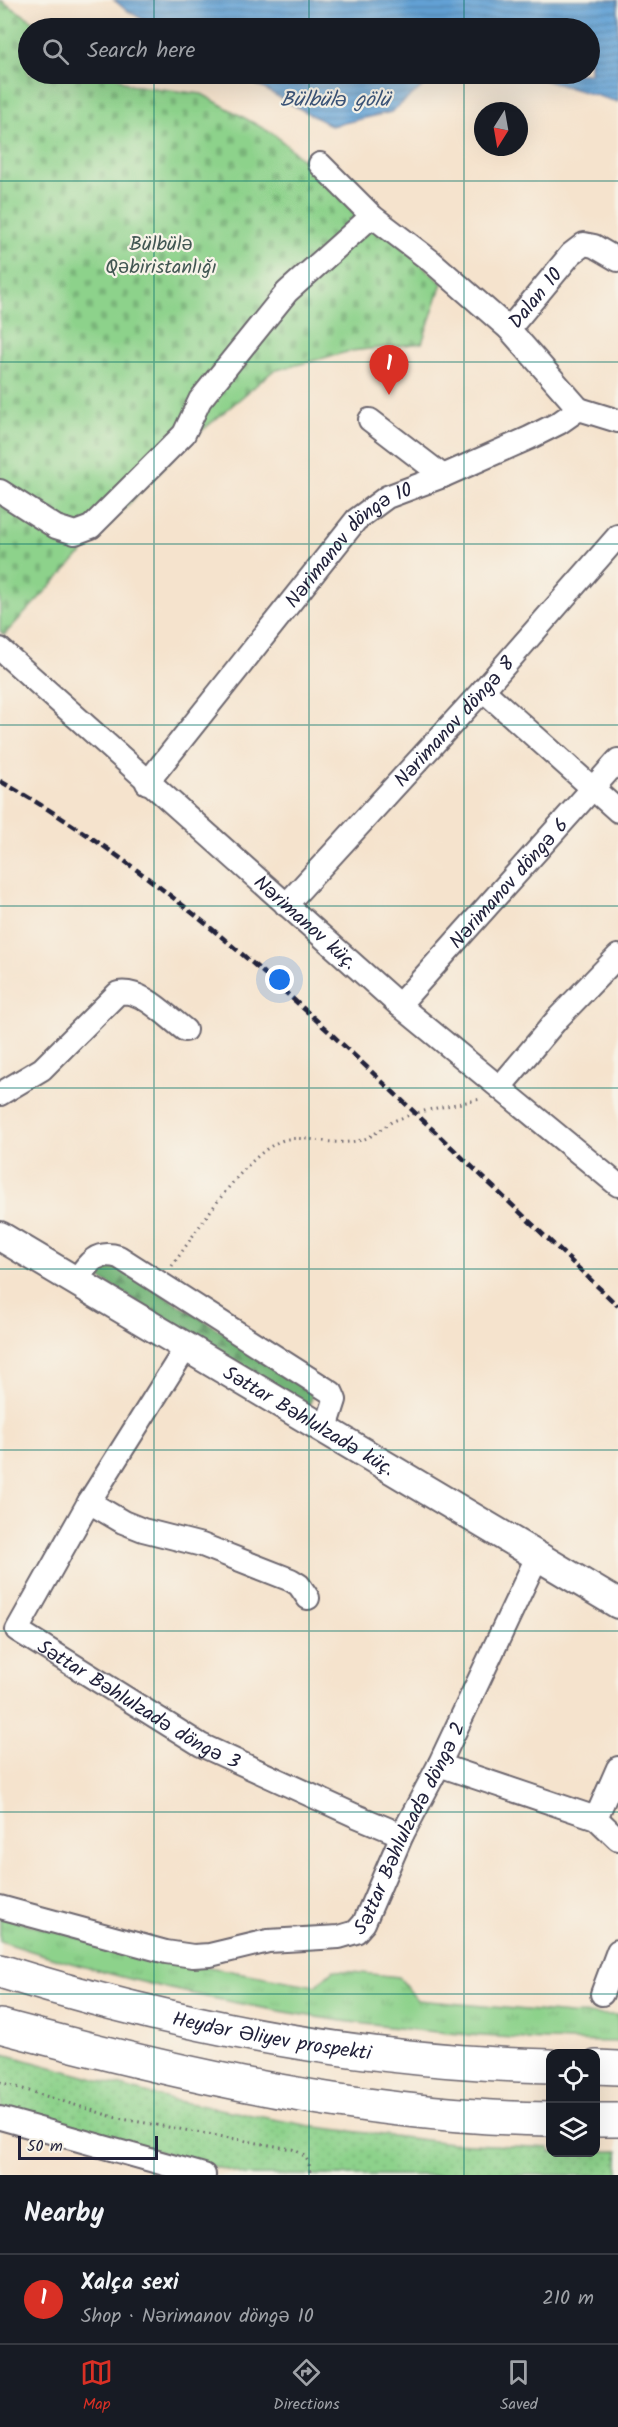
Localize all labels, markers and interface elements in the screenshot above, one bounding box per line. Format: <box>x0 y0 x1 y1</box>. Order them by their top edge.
search box <box>18 18 600 84</box>
text: Search here <box>87 34 195 69</box>
icon: search <box>39 35 72 68</box>
water label: Bülbülə gölü <box>280 84 393 117</box>
north arrow <box>474 102 528 156</box>
park label: Bülbülə Qəbiristanlığı <box>105 229 217 284</box>
street label: Dalan 10 <box>501 261 572 337</box>
pin: 1 <box>370 346 408 395</box>
street label: Nərimanov döngə 10 <box>278 475 417 616</box>
street label: Nərimanov döngə 8 <box>387 649 524 796</box>
street label: Nərimanov döngə 6 <box>442 811 577 957</box>
street label: Nərimanov küç. <box>245 868 364 979</box>
your location <box>265 965 294 994</box>
street label: Səttar Bəhlulzadə küç. <box>216 1358 400 1486</box>
street label: Səttar Bəhlulzadə döngə 3 <box>30 1632 245 1779</box>
street label: Səttar Bəhlulzadə döngə 2 <box>346 1717 475 1943</box>
street label: Heydər Əliyev prospekti <box>169 2004 374 2071</box>
map controls <box>546 2049 600 2157</box>
button: locate <box>546 2049 600 2103</box>
button: layers <box>546 2103 600 2157</box>
scale bar <box>18 2133 158 2160</box>
text: 50 m <box>27 2134 63 2159</box>
text: Nearby <box>24 2193 104 2235</box>
text: Xalça sexi <box>81 2266 179 2301</box>
text: 1 <box>40 2283 47 2315</box>
text: 210 m <box>542 2283 594 2315</box>
text: Shop · Nərimanov döngə 10 <box>81 2301 314 2333</box>
tab: Map <box>80 2356 113 2417</box>
tab: Directions <box>273 2356 340 2417</box>
tab: Saved <box>500 2356 538 2417</box>

